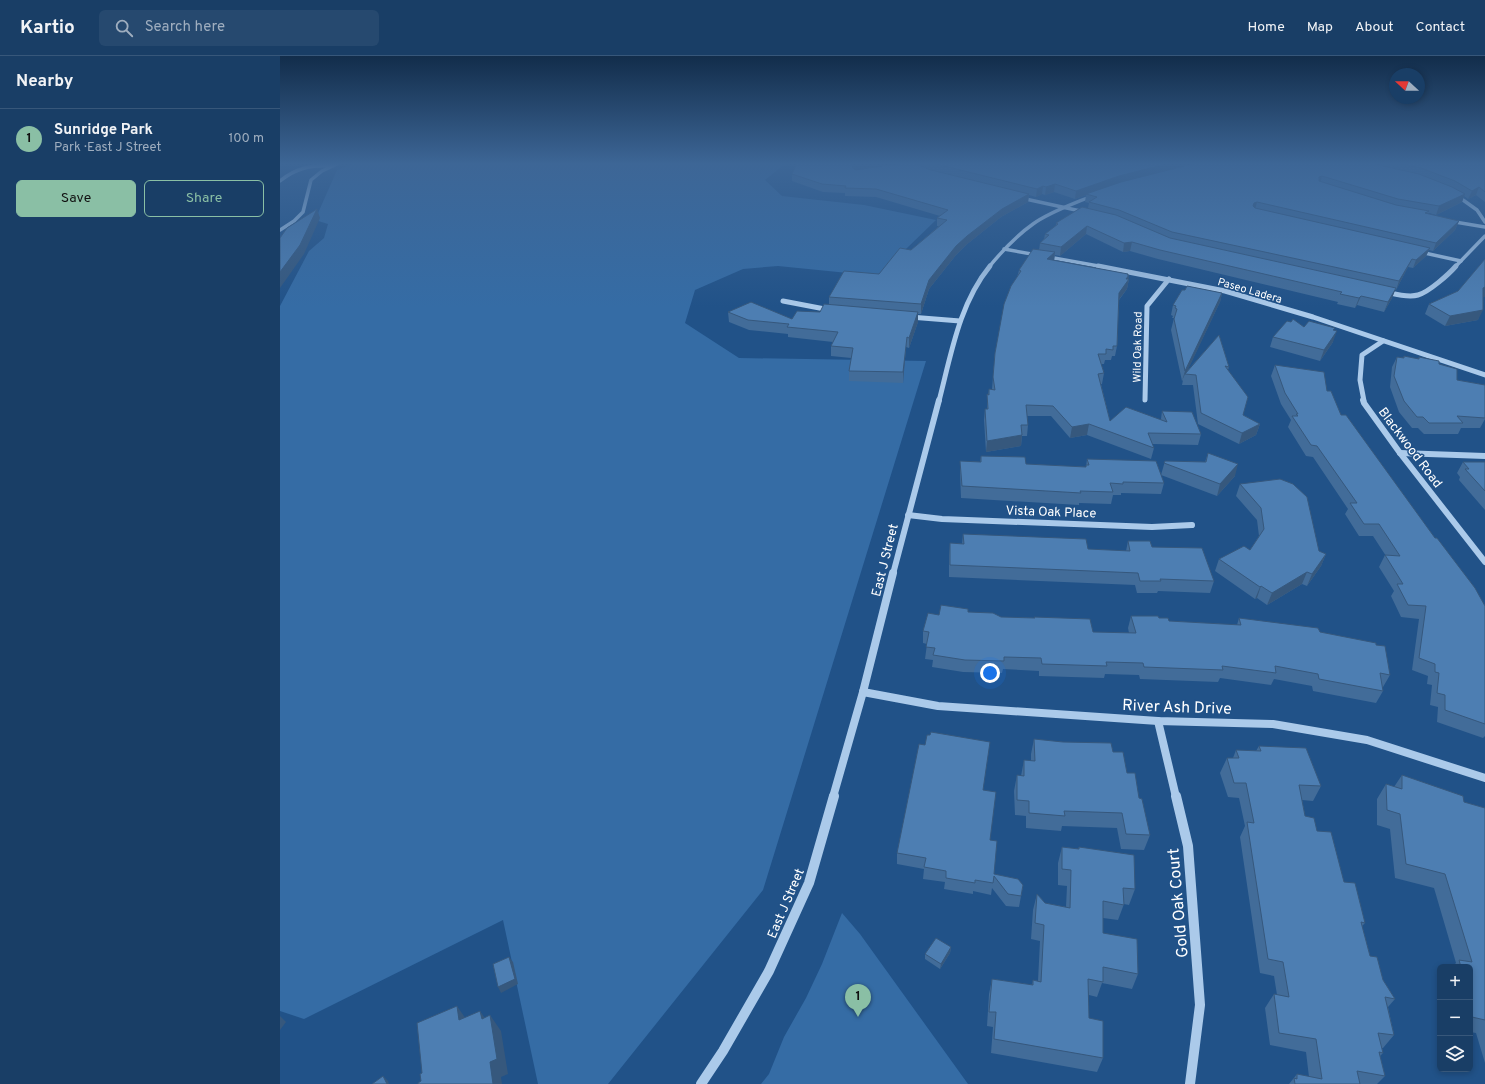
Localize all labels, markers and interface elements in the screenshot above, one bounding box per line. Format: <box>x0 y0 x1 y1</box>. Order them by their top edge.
search box <box>99 10 379 46</box>
text: Kartio <box>20 16 75 40</box>
icon: search <box>113 17 135 39</box>
text: Search here <box>145 18 225 37</box>
text: Home <box>1248 19 1285 36</box>
text: Map <box>1307 19 1333 36</box>
text: About <box>1355 19 1394 36</box>
text: Contact <box>1416 19 1465 36</box>
north arrow <box>1389 68 1425 104</box>
text: Nearby <box>16 71 73 93</box>
text: Sunridge Park <box>54 121 153 140</box>
text: 1 <box>26 131 32 147</box>
text: 100 m <box>228 131 264 147</box>
text: Park · East J Street <box>54 140 161 156</box>
button: Save <box>16 180 136 217</box>
button: Share <box>144 180 264 217</box>
street label: Paseo Ladera <box>1216 275 1284 307</box>
street label: Wild Oak Road <box>1130 311 1146 383</box>
street label: Blackwood Road <box>1374 405 1445 492</box>
street label: Vista Oak Place <box>1005 503 1097 523</box>
street label: East J Street <box>869 522 903 599</box>
your location <box>980 663 1000 683</box>
street label: River Ash Drive <box>1122 696 1232 720</box>
street label: Gold Oak Court <box>1164 847 1194 958</box>
street label: East J Street <box>765 866 809 941</box>
map controls <box>1437 964 1473 1072</box>
button: + <box>1437 964 1473 1000</box>
pin: 1 <box>845 984 871 1017</box>
button: − <box>1437 1000 1473 1036</box>
button: layers <box>1437 1036 1473 1072</box>

